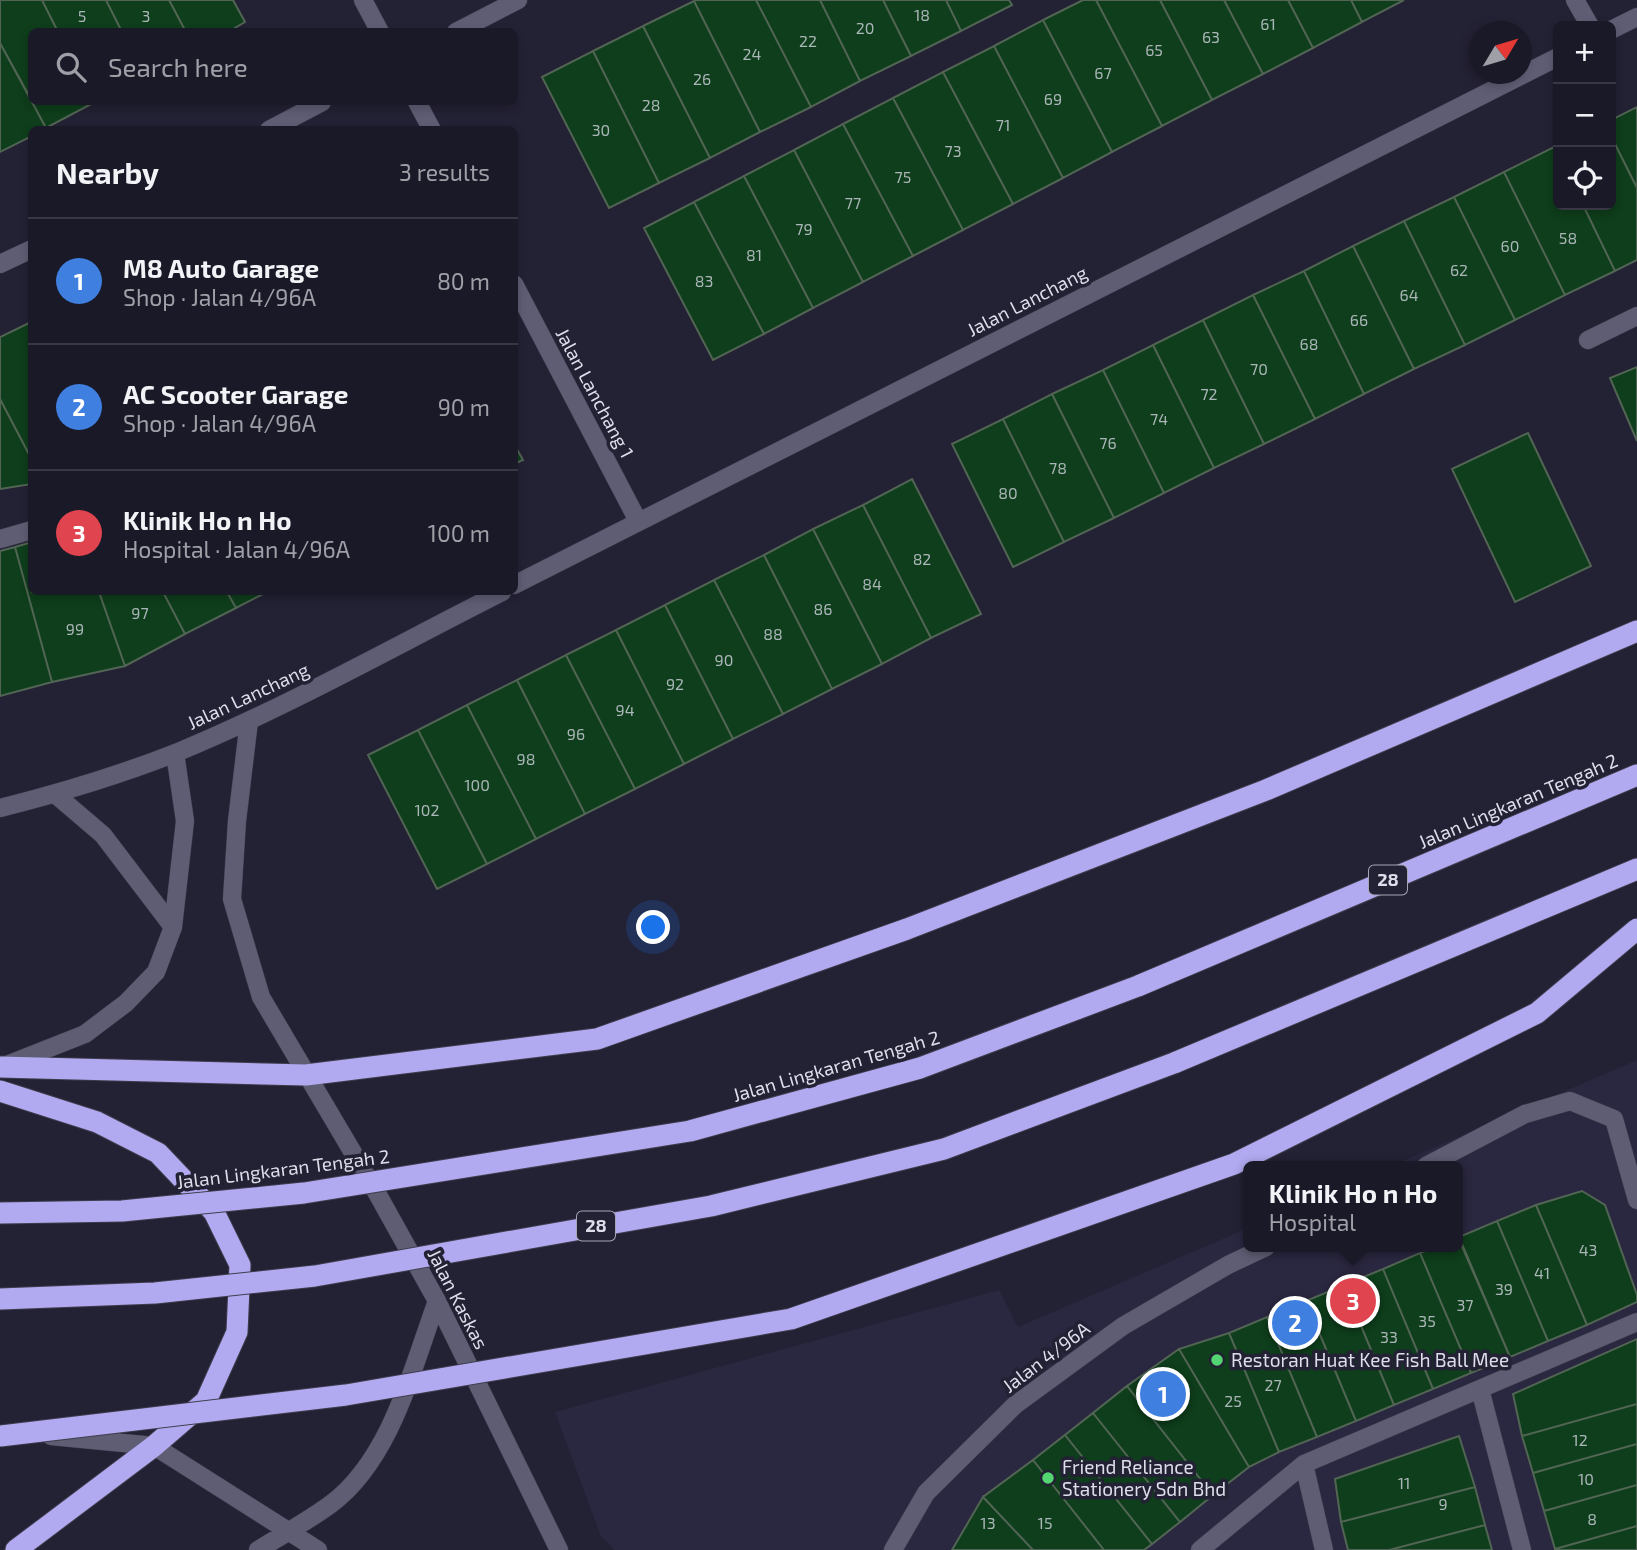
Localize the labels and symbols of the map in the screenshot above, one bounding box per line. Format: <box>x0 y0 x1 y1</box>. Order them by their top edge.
house number: 18 <box>914 5 930 24</box>
house number: 5 <box>78 6 86 25</box>
house number: 3 <box>142 6 150 25</box>
house number: 61 <box>1260 14 1276 33</box>
house number: 20 <box>856 18 874 37</box>
north arrow <box>1469 21 1532 84</box>
house number: 63 <box>1202 27 1220 46</box>
house number: 22 <box>799 31 817 50</box>
house number: 65 <box>1145 40 1163 59</box>
house number: 24 <box>743 44 762 63</box>
house number: 67 <box>1094 63 1112 82</box>
house number: 26 <box>693 69 711 88</box>
house number: 69 <box>1044 89 1062 108</box>
house number: 28 <box>642 95 660 114</box>
house number: 71 <box>996 115 1010 134</box>
house number: 30 <box>592 120 610 139</box>
house number: 73 <box>944 141 962 160</box>
house number: 75 <box>895 167 911 186</box>
house number: 77 <box>845 193 861 212</box>
house number: 79 <box>795 219 813 238</box>
house number: 58 <box>1559 228 1577 247</box>
house number: 60 <box>1501 236 1519 255</box>
house number: 81 <box>746 245 762 264</box>
street label: Jalan Lanchang <box>963 260 1091 341</box>
house number: 62 <box>1450 260 1468 279</box>
house number: 83 <box>695 271 713 290</box>
house number: 64 <box>1400 285 1419 304</box>
house number: 66 <box>1350 310 1368 329</box>
street label: Jalan Lanchang 1 <box>552 324 639 462</box>
house number: 68 <box>1300 334 1318 353</box>
house number: 70 <box>1250 359 1268 378</box>
house number: 72 <box>1200 384 1218 403</box>
house number: 74 <box>1150 409 1168 428</box>
house number: 76 <box>1099 433 1117 452</box>
house number: 78 <box>1049 458 1067 477</box>
house number: 80 <box>998 483 1018 502</box>
house number: 82 <box>913 549 931 568</box>
house number: 84 <box>862 574 882 593</box>
house number: 86 <box>814 599 832 618</box>
house number: 97 <box>131 603 149 622</box>
house number: 99 <box>66 619 84 638</box>
house number: 88 <box>763 624 783 643</box>
house number: 90 <box>715 650 733 669</box>
street label: Jalan Lanchang <box>183 657 313 734</box>
house number: 92 <box>666 674 684 693</box>
house number: 94 <box>616 700 635 719</box>
house number: 96 <box>567 724 585 743</box>
street label: Jalan Lingkaran Tengah 2 <box>1415 748 1621 853</box>
house number: 98 <box>517 749 535 768</box>
house number: 100 <box>464 775 490 794</box>
house number: 102 <box>414 800 440 819</box>
road number: 28 <box>1369 866 1407 894</box>
your location <box>636 910 670 944</box>
street label: Jalan Lingkaran Tengah 2 <box>730 1025 942 1106</box>
street label: Jalan Lingkaran Tengah 2 <box>175 1144 391 1193</box>
road number: 28 <box>577 1212 615 1240</box>
house number: 43 <box>1579 1240 1597 1259</box>
street label: Jalan Kaskas <box>423 1245 494 1353</box>
house number: 41 <box>1534 1263 1550 1282</box>
pin: 3 <box>1330 1275 1376 1327</box>
house number: 39 <box>1495 1279 1513 1298</box>
house number: 37 <box>1456 1295 1474 1314</box>
pin: 2 <box>1272 1297 1318 1349</box>
house number: 35 <box>1418 1311 1436 1330</box>
street label: Jalan 4/96A <box>998 1316 1094 1397</box>
house number: 33 <box>1380 1327 1398 1346</box>
place label: Restoran Huat Kee Fish Ball Mee <box>1231 1348 1509 1371</box>
marker: Restoran Huat Kee Fish Ball Mee <box>1209 1352 1225 1368</box>
pin: 1 <box>1140 1368 1186 1420</box>
house number: 27 <box>1264 1375 1282 1394</box>
house number: 25 <box>1224 1391 1242 1410</box>
house number: 12 <box>1572 1430 1588 1449</box>
place label: Friend Reliance Stationery Sdn Bhd <box>1062 1455 1226 1500</box>
house number: 10 <box>1578 1469 1594 1488</box>
marker: Friend Reliance Stationery Sdn Bhd <box>1040 1470 1056 1486</box>
house number: 11 <box>1398 1473 1410 1492</box>
house number: 9 <box>1438 1494 1448 1513</box>
house number: 8 <box>1587 1509 1597 1528</box>
house number: 13 <box>980 1513 996 1532</box>
house number: 15 <box>1038 1513 1052 1532</box>

